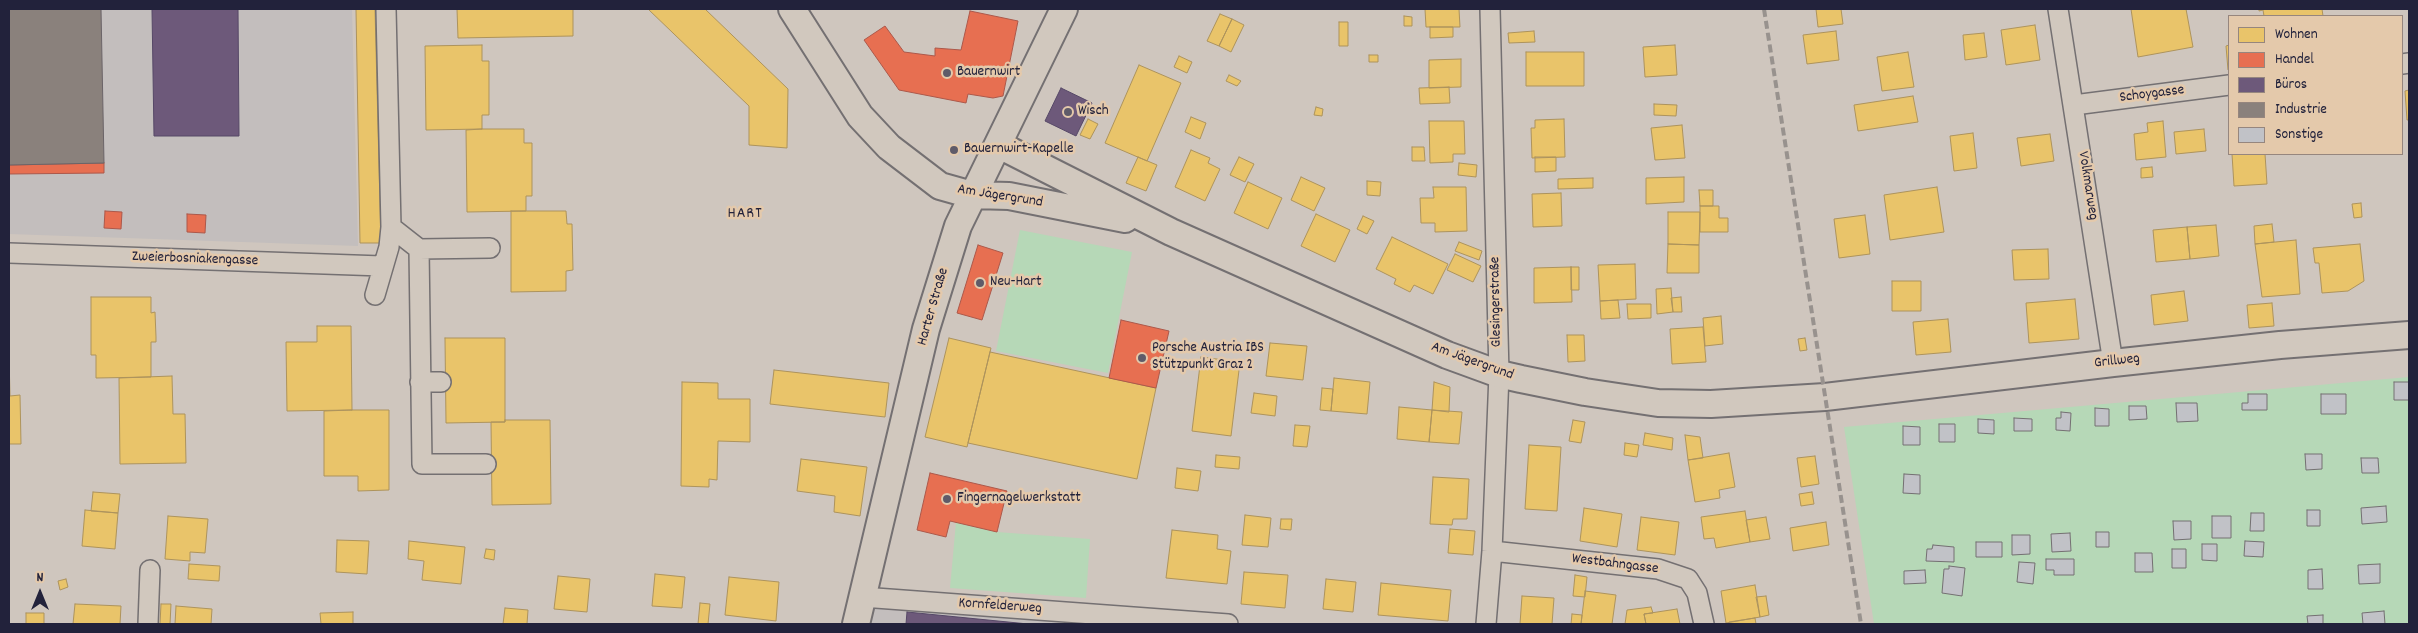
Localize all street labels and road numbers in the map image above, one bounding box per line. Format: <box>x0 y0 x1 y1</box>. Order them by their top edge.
street label: Schoygasse <box>2119 82 2185 108</box>
street label: Volkmarweg <box>2073 150 2101 222</box>
street label: Am Jägergrund <box>956 181 1044 213</box>
street label: Zweierbosniakengasse <box>131 249 259 271</box>
street label: Glesingerstraße <box>1487 257 1507 347</box>
street label: Harter Straße <box>914 266 954 348</box>
street label: Am Jägergrund <box>1428 339 1516 385</box>
street label: Grillweg <box>2093 351 2141 373</box>
street label: Westbahngasse <box>1571 551 1659 579</box>
street label: Kornfelderweg <box>958 595 1042 619</box>

